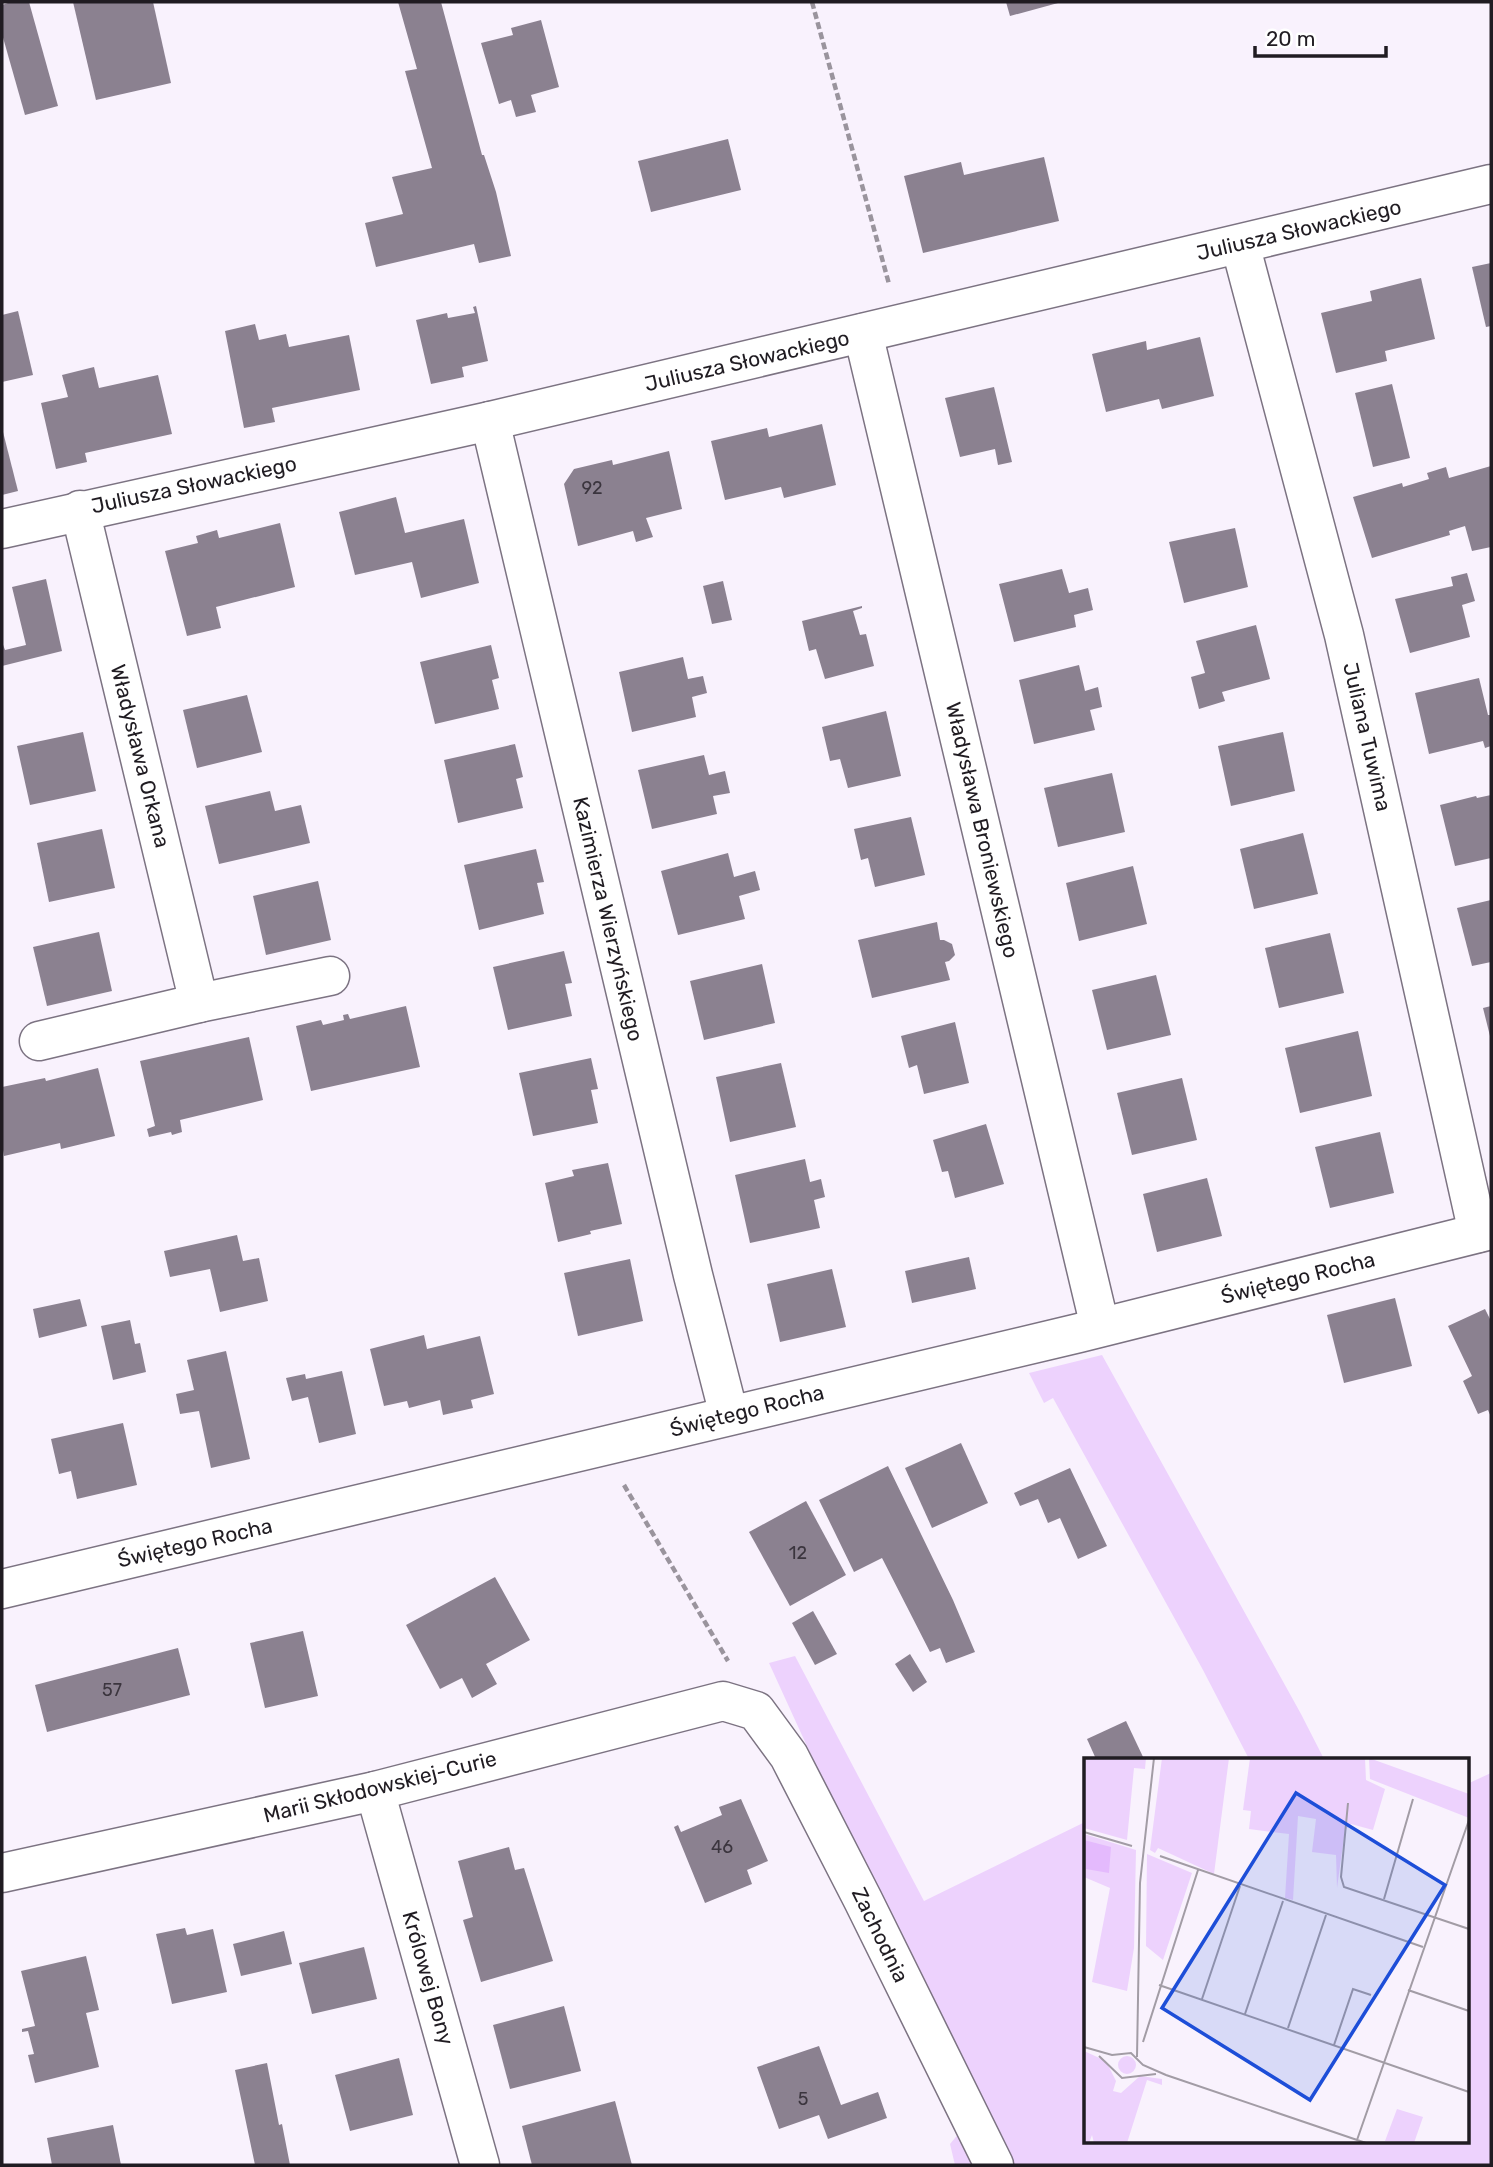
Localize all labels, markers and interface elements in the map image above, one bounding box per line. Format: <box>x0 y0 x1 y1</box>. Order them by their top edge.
scale bar <box>1255 14 1386 58</box>
text: 20 m <box>1266 26 1315 51</box>
street label: Juliusza Słowackiego <box>1194 194 1404 265</box>
street label: Juliusza Słowackiego <box>642 325 852 396</box>
street label: Juliusza Słowackiego <box>89 451 299 519</box>
house number: 92 <box>581 477 603 499</box>
street label: Juliana Tuwima <box>1338 660 1397 814</box>
street label: Władysława Orkana <box>106 662 175 850</box>
street label: Władysława Broniewskiego <box>941 699 1024 960</box>
street label: Kazimierza Wierzyńskiego <box>568 794 649 1044</box>
street label: Świętego Rocha <box>1218 1246 1378 1309</box>
street label: Świętego Rocha <box>667 1379 827 1442</box>
street label: Świętego Rocha <box>115 1513 275 1572</box>
house number: 12 <box>789 1542 807 1564</box>
house number: 57 <box>102 1679 122 1701</box>
street label: Marii Skłodowskiej-Curie <box>261 1745 499 1828</box>
inset map <box>1084 1758 1468 2142</box>
house number: 46 <box>711 1836 733 1858</box>
street label: Zachodnia <box>847 1883 914 1986</box>
street label: Królowej Bony <box>397 1908 460 2048</box>
house number: 5 <box>798 2088 808 2110</box>

